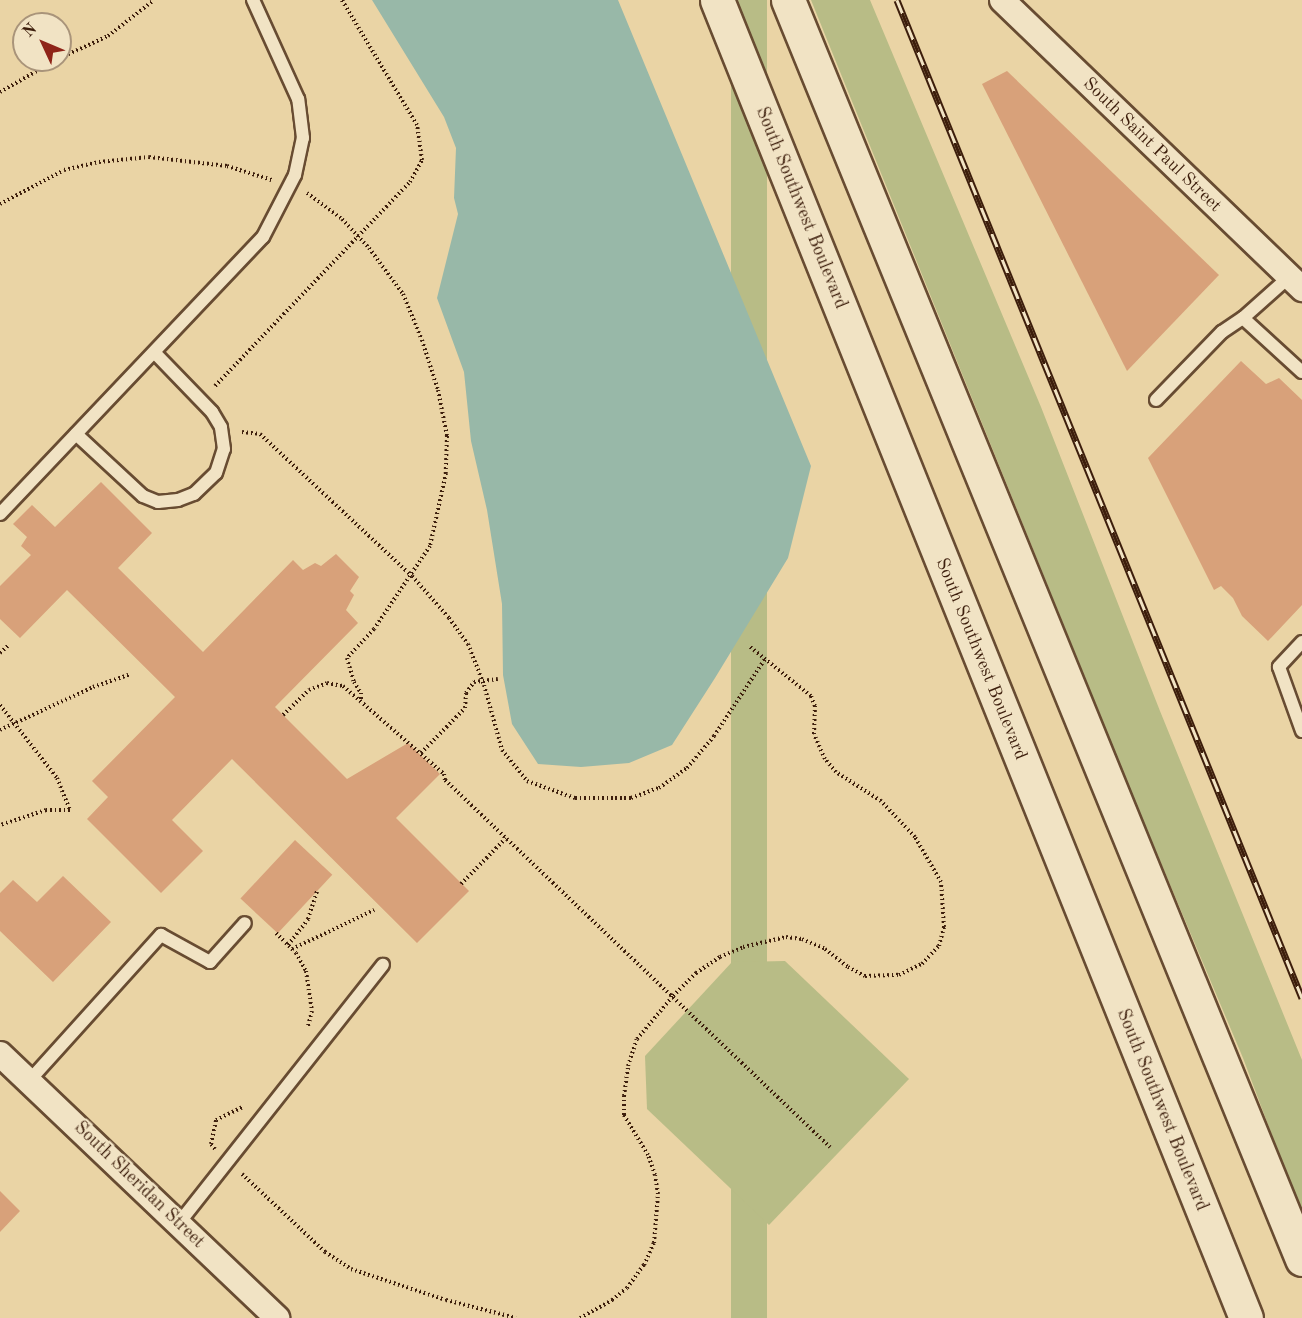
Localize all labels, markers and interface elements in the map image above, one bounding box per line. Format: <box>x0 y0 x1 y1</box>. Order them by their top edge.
north arrow <box>12 12 72 72</box>
text: N <box>20 21 40 41</box>
street label: South Saint Paul Street <box>1078 73 1226 217</box>
street label: South Southwest Boulevard <box>751 104 851 312</box>
street label: South Southwest Boulevard <box>931 555 1031 763</box>
street label: South Southwest Boulevard <box>1112 1006 1212 1214</box>
street label: South Sheridan Street <box>69 1117 209 1253</box>

